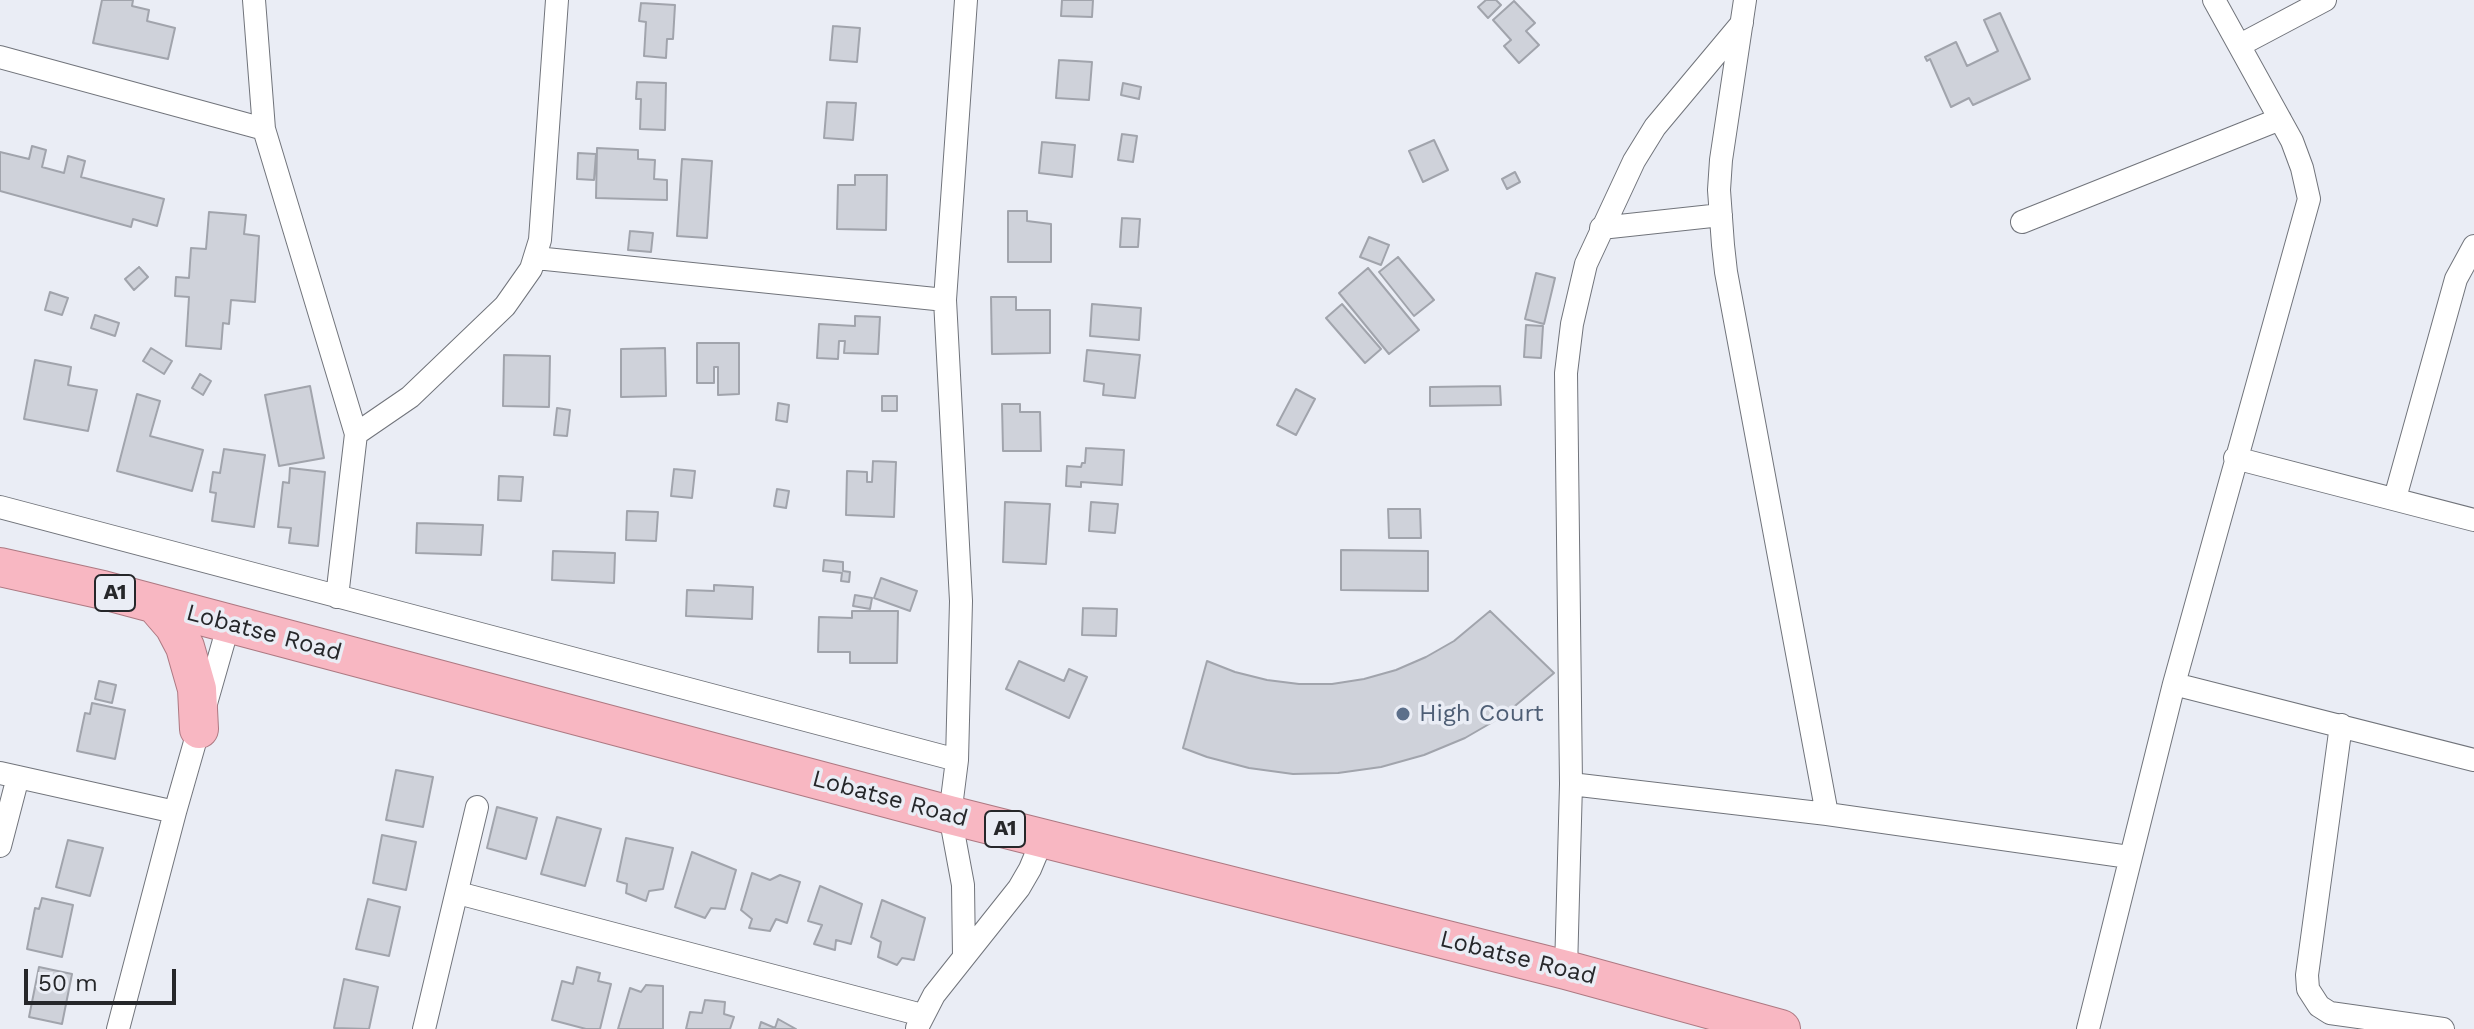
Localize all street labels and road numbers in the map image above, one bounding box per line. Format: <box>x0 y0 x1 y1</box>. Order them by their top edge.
road number: A1 <box>95 575 135 611</box>
street label: Lobatse Road <box>183 598 345 668</box>
street label: Lobatse Road <box>809 764 971 834</box>
road number: A1 <box>985 811 1025 847</box>
street label: Lobatse Road <box>1437 925 1599 991</box>

